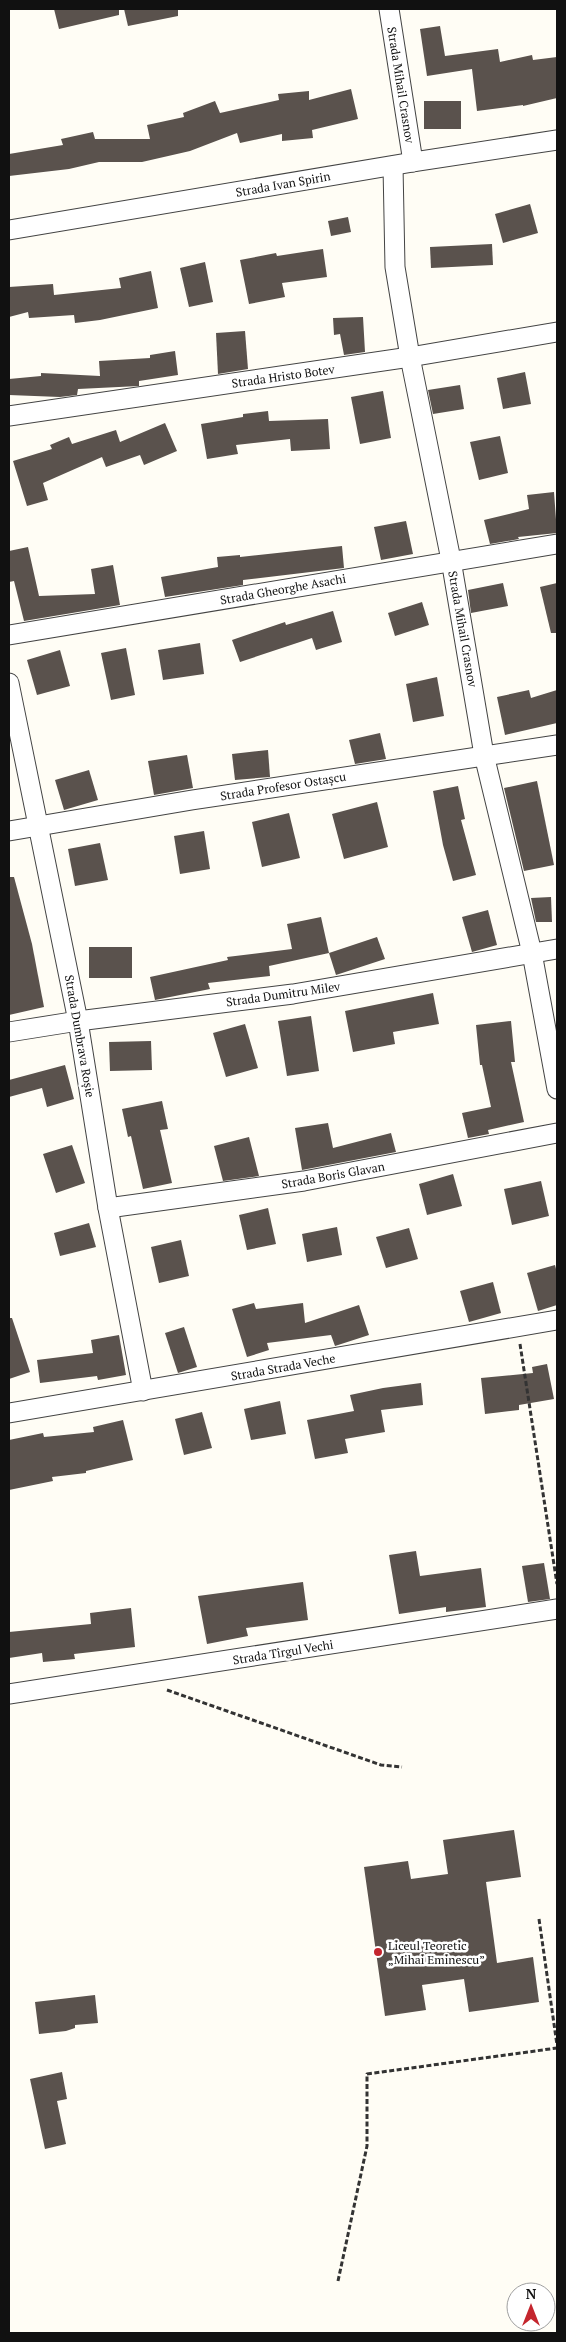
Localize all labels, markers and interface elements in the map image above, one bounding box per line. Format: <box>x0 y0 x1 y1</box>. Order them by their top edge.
street label: Strada Mihail Crasnov <box>384 26 418 145</box>
street label: Strada Ivan Spirin <box>235 168 331 200</box>
street label: Strada Hristo Botev <box>231 361 336 391</box>
street label: Strada Gheorghe Asachi <box>219 570 347 607</box>
street label: Strada Mihail Crasnov <box>445 570 481 689</box>
street label: Strada Profesor Ostașcu <box>219 769 347 804</box>
street label: Strada Dumbrava Roșie <box>61 974 98 1099</box>
street label: Strada Dumitru Milev <box>225 978 342 1009</box>
street label: Strada Boris Glavan <box>280 1159 386 1191</box>
street label: Strada Strada Veche <box>230 1350 336 1384</box>
street label: Strada Tîrgul Vechi <box>232 1637 335 1667</box>
place label: Liceul Teoretic „Mihai Eminescu” <box>388 1938 485 1967</box>
marker: Liceul Teoretic „Mihai Eminescu” <box>372 1946 384 1958</box>
north arrow <box>506 2282 556 2332</box>
text: N <box>526 2284 537 2303</box>

